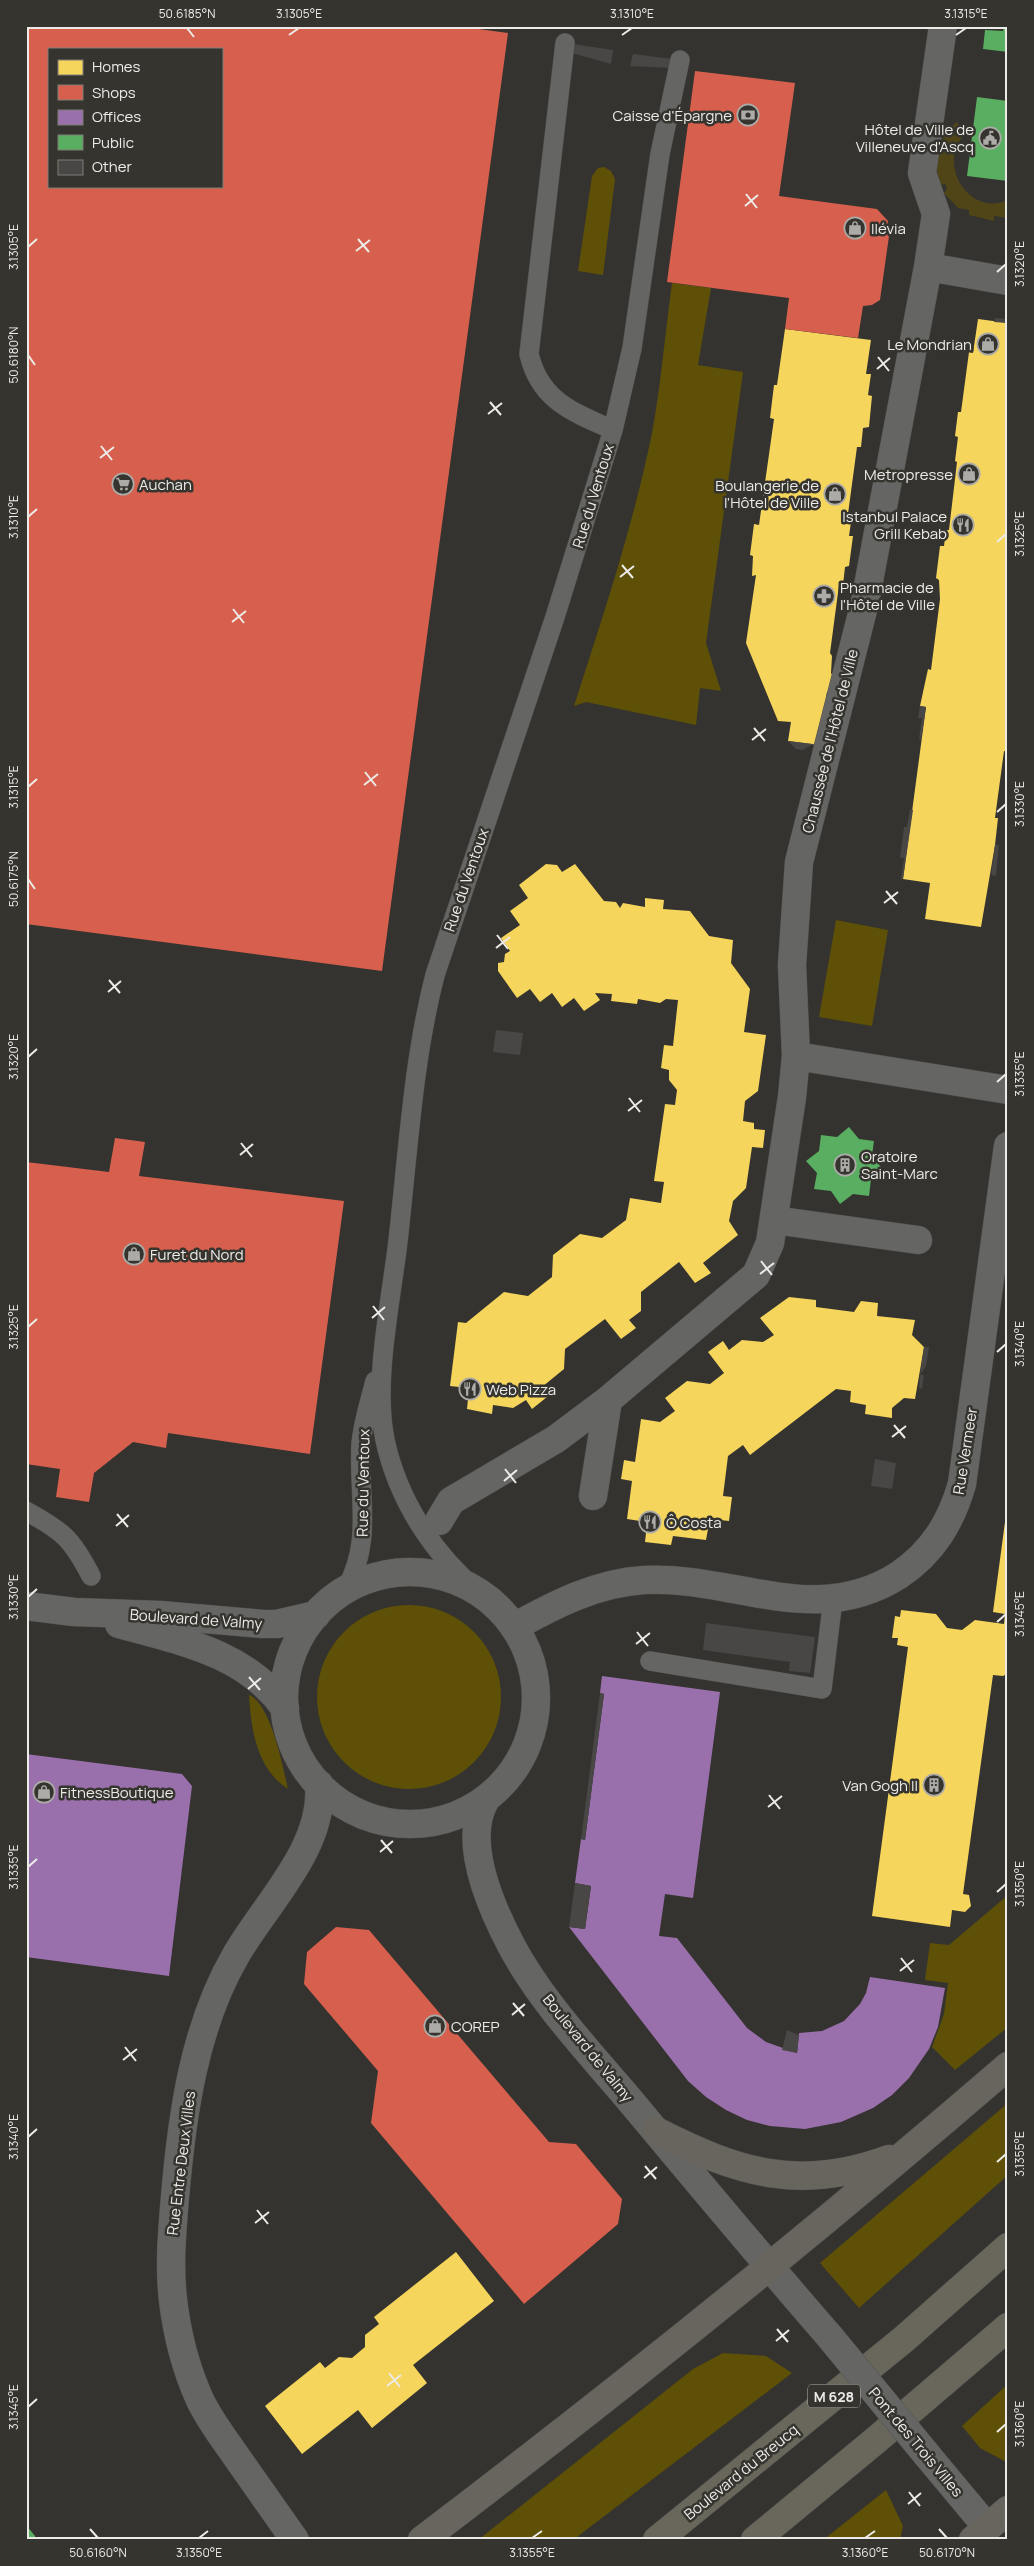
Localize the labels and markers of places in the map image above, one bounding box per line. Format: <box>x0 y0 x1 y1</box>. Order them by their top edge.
bank icon: Caisse d'Épargne <box>736 103 760 127</box>
place label: Caisse d'Épargne <box>612 105 732 126</box>
place label: Hôtel de Ville de Villeneuve d'Ascq <box>856 119 974 157</box>
public building icon: Hôtel de Ville de Villeneuve d'Ascq <box>978 126 1002 150</box>
shop icon: Ilévia <box>843 216 867 240</box>
place label: Ilévia <box>871 218 906 239</box>
shop icon: Le Mondrian <box>976 332 1000 356</box>
place label: Le Mondrian <box>887 334 972 355</box>
shop icon: Metropresse <box>957 462 981 486</box>
place label: Metropresse <box>864 464 953 485</box>
supermarket icon: Auchan <box>111 472 135 496</box>
place label: Auchan <box>139 474 192 495</box>
place label: Boulangerie de l'Hôtel de Ville <box>715 475 819 513</box>
shop icon: Boulangerie de l'Hôtel de Ville <box>823 482 847 506</box>
place label: Istanbul Palace Grill Kebab <box>842 506 947 544</box>
restaurant icon: Istanbul Palace Grill Kebab <box>951 513 975 537</box>
place label: Pharmacie de l'Hôtel de Ville <box>840 577 935 615</box>
pharmacy icon: Pharmacie de l'Hôtel de Ville <box>812 584 836 608</box>
place label: Oratoire Saint-Marc <box>861 1146 938 1184</box>
building icon: Oratoire Saint-Marc <box>833 1153 857 1177</box>
shop icon: Furet du Nord <box>122 1242 146 1266</box>
place label: Furet du Nord <box>150 1244 244 1265</box>
restaurant icon: Web Pizza <box>458 1377 482 1401</box>
place label: Web Pizza <box>486 1379 556 1400</box>
restaurant icon: Ô Costa <box>638 1510 662 1534</box>
place label: Ô Costa <box>666 1512 722 1533</box>
building icon: Van Gogh II <box>922 1773 946 1797</box>
place label: Van Gogh II <box>842 1775 918 1796</box>
shop icon: FitnessBoutique <box>32 1780 56 1804</box>
place label: FitnessBoutique <box>60 1782 174 1803</box>
shop icon: COREP <box>423 2014 447 2038</box>
place label: COREP <box>451 2016 500 2037</box>

